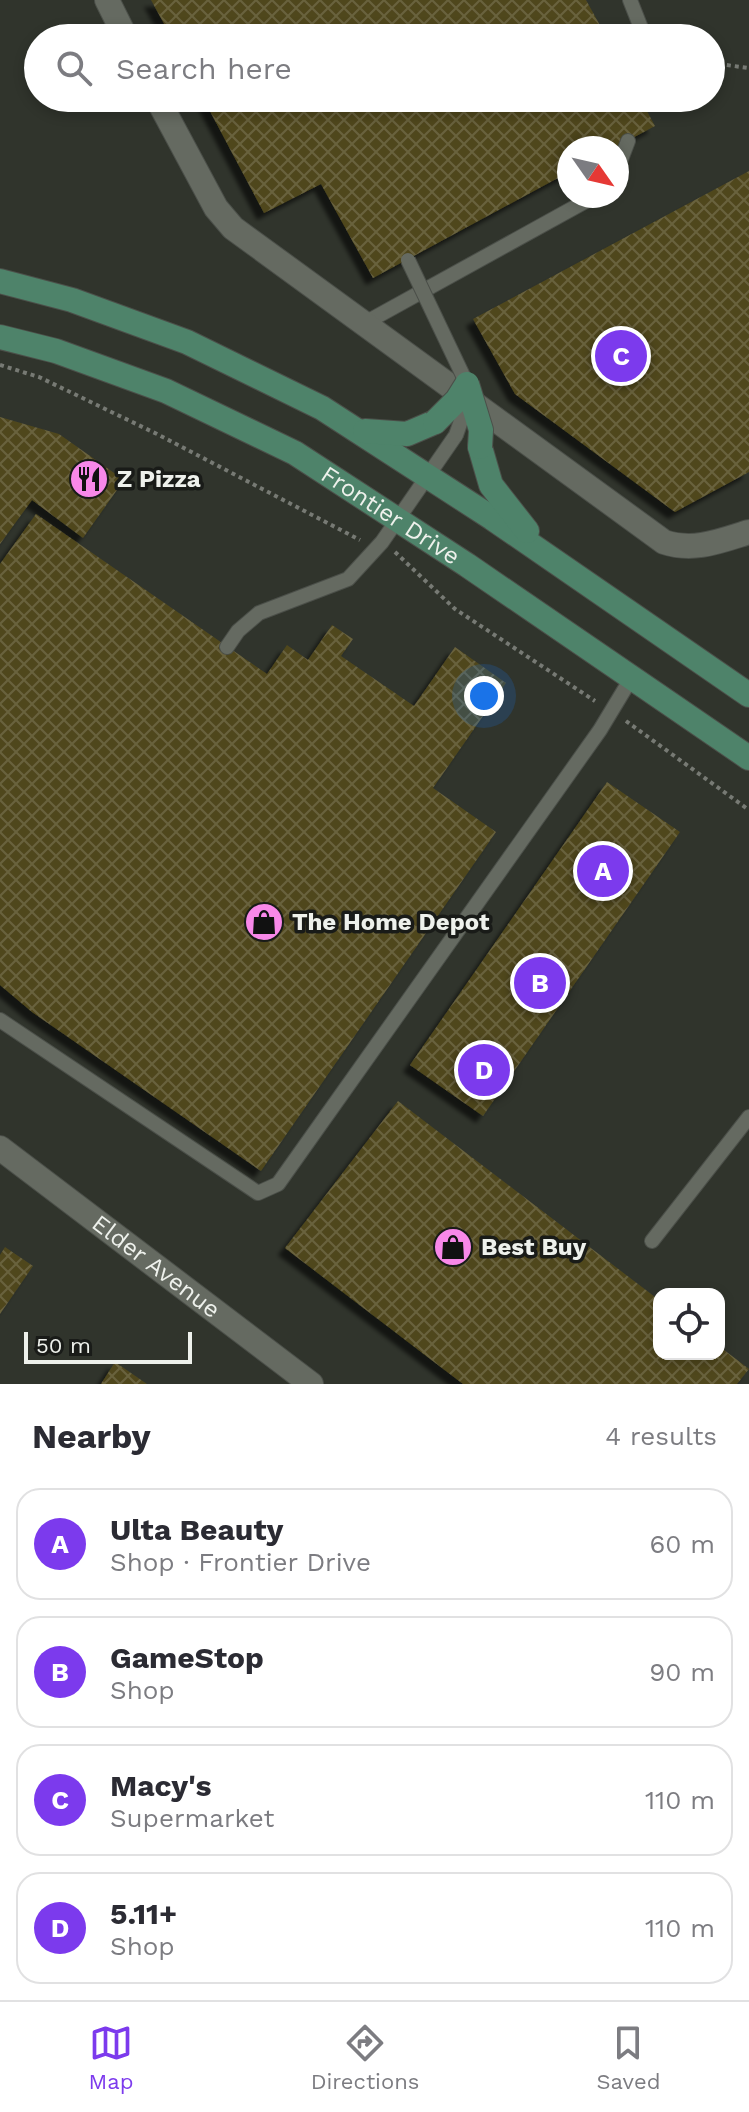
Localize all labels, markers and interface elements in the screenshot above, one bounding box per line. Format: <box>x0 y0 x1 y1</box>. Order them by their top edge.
search box <box>24 24 725 112</box>
icon: search <box>52 46 96 90</box>
text: Search here <box>116 51 292 86</box>
north arrow <box>557 136 629 208</box>
pin: C <box>595 326 647 386</box>
restaurant icon: Z Pizza <box>68 458 110 500</box>
street label: Frontier Drive <box>316 460 465 571</box>
place label: Z Pizza <box>117 465 201 493</box>
your location <box>464 676 504 716</box>
pin: A <box>577 841 629 901</box>
shop icon: The Home Depot <box>243 901 285 943</box>
place label: The Home Depot <box>292 908 490 936</box>
pin: B <box>514 953 566 1013</box>
pin: D <box>458 1040 510 1100</box>
street label: Elder Avenue <box>87 1209 226 1324</box>
shop icon: Best Buy <box>432 1226 474 1268</box>
place label: Best Buy <box>481 1233 587 1261</box>
map controls <box>653 1288 725 1360</box>
button: locate <box>653 1288 725 1360</box>
scale bar <box>24 1328 192 1364</box>
text: 50 m <box>36 1333 91 1358</box>
text: Nearby <box>32 1416 151 1456</box>
text: 4 results <box>605 1421 717 1451</box>
text: Ulta Beauty <box>110 1512 283 1547</box>
text: A <box>51 1529 69 1559</box>
text: 60 m <box>649 1529 715 1559</box>
text: Shop · Frontier Drive <box>110 1547 371 1577</box>
text: GameStop <box>110 1640 264 1675</box>
text: B <box>51 1657 69 1687</box>
text: 90 m <box>649 1657 715 1687</box>
text: Shop <box>110 1675 175 1705</box>
text: Macy's <box>110 1768 211 1803</box>
text: C <box>51 1785 69 1815</box>
text: 110 m <box>645 1785 715 1815</box>
text: Supermarket <box>110 1803 274 1833</box>
text: 5.11+ <box>110 1896 177 1931</box>
text: D <box>51 1913 69 1943</box>
text: 110 m <box>645 1913 715 1943</box>
text: Shop <box>110 1931 175 1961</box>
tab: Map <box>89 2021 133 2094</box>
tab: Directions <box>311 2021 419 2094</box>
tab: Saved <box>597 2021 660 2094</box>

